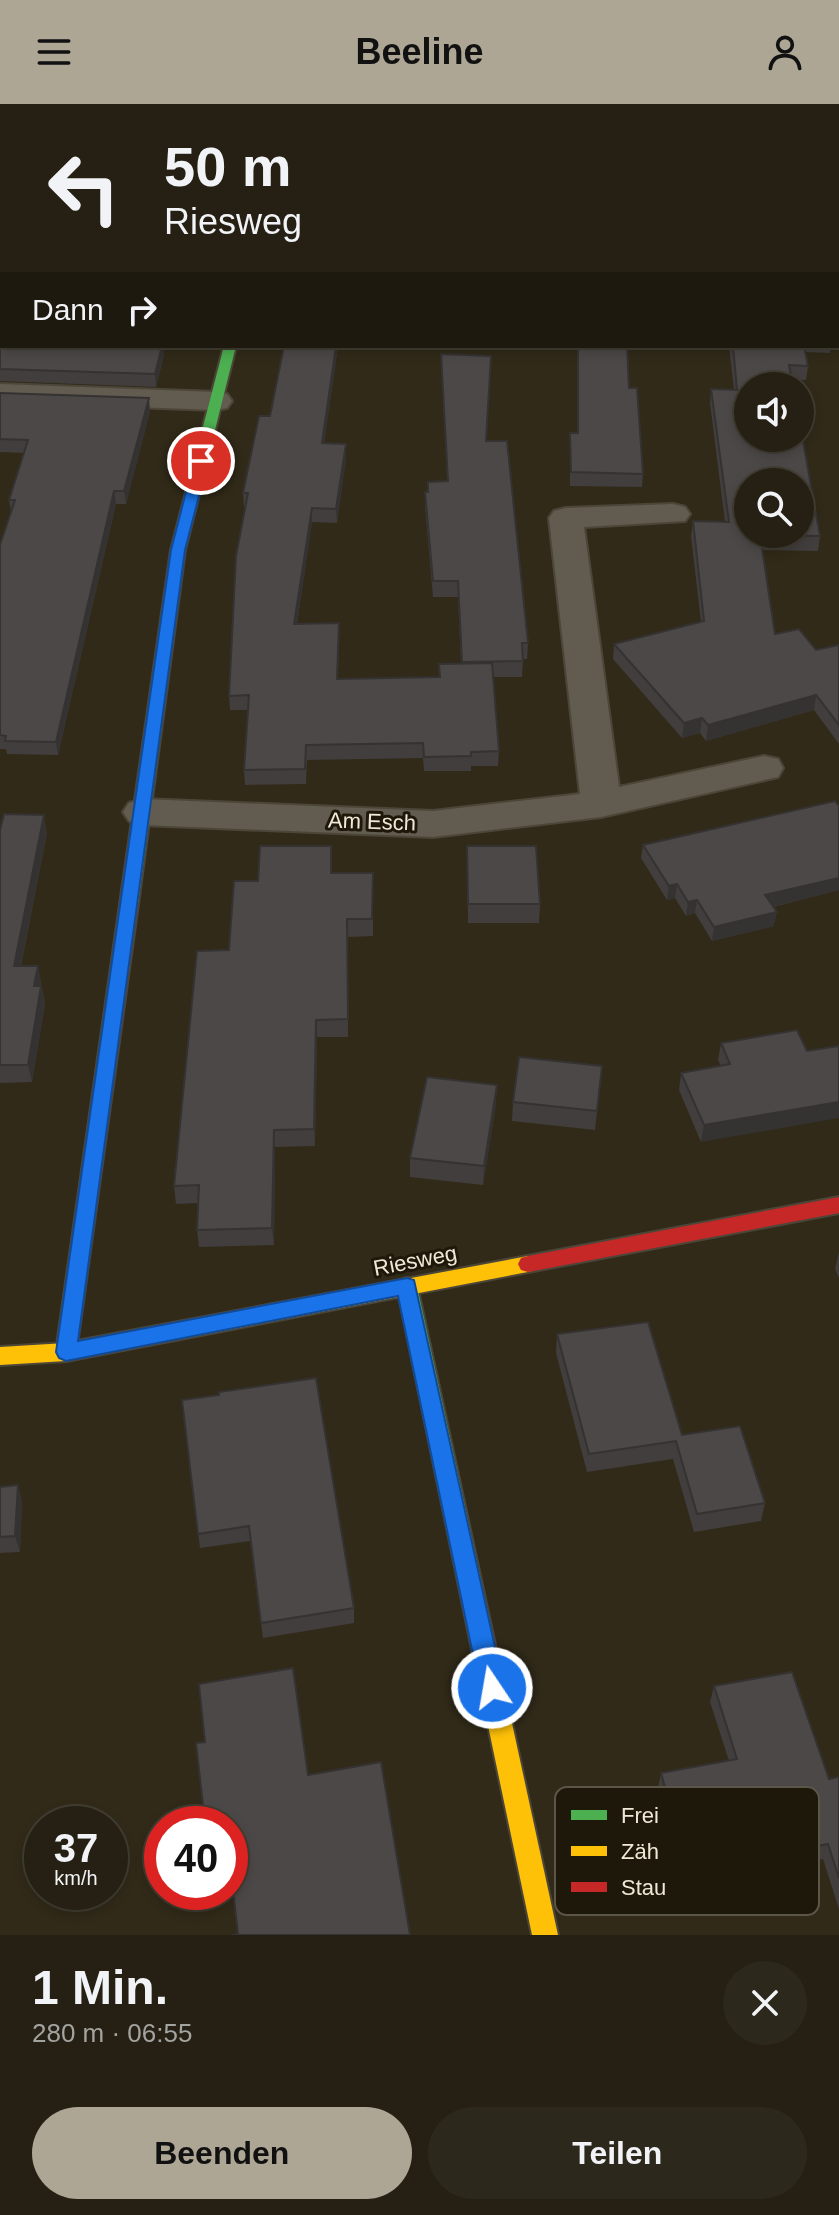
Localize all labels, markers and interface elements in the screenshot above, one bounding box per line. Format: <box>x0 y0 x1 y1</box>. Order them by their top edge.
icon: menu <box>32 30 76 74</box>
icon: person <box>763 30 807 74</box>
text: Beeline <box>355 31 484 72</box>
text: 50 m <box>164 135 292 198</box>
icon: left <box>32 136 136 240</box>
text: Riesweg <box>164 201 302 242</box>
icon: right <box>120 288 164 332</box>
text: Dann <box>32 293 104 326</box>
map controls <box>734 372 814 548</box>
button: sound <box>734 372 814 452</box>
pin <box>167 427 235 495</box>
icon: arrive <box>179 439 223 483</box>
button: search <box>734 468 814 548</box>
street label: Am Esch <box>328 807 416 836</box>
street label: Riesweg <box>371 1240 459 1281</box>
position arrow <box>450 1646 534 1730</box>
legend <box>555 1787 819 1915</box>
text: Frei <box>621 1803 659 1828</box>
speed limit sign: 40 <box>144 1806 248 1910</box>
text: 37 <box>54 1826 98 1870</box>
text: Zäh <box>621 1839 659 1864</box>
text: km/h <box>54 1867 98 1889</box>
text: Stau <box>621 1875 666 1900</box>
text: 1 Min. <box>32 1961 168 2014</box>
button: close <box>723 1961 807 2045</box>
text: 280 m · 06:55 <box>32 2018 192 2048</box>
button: Beenden <box>32 2107 412 2199</box>
button: Teilen <box>428 2107 807 2199</box>

